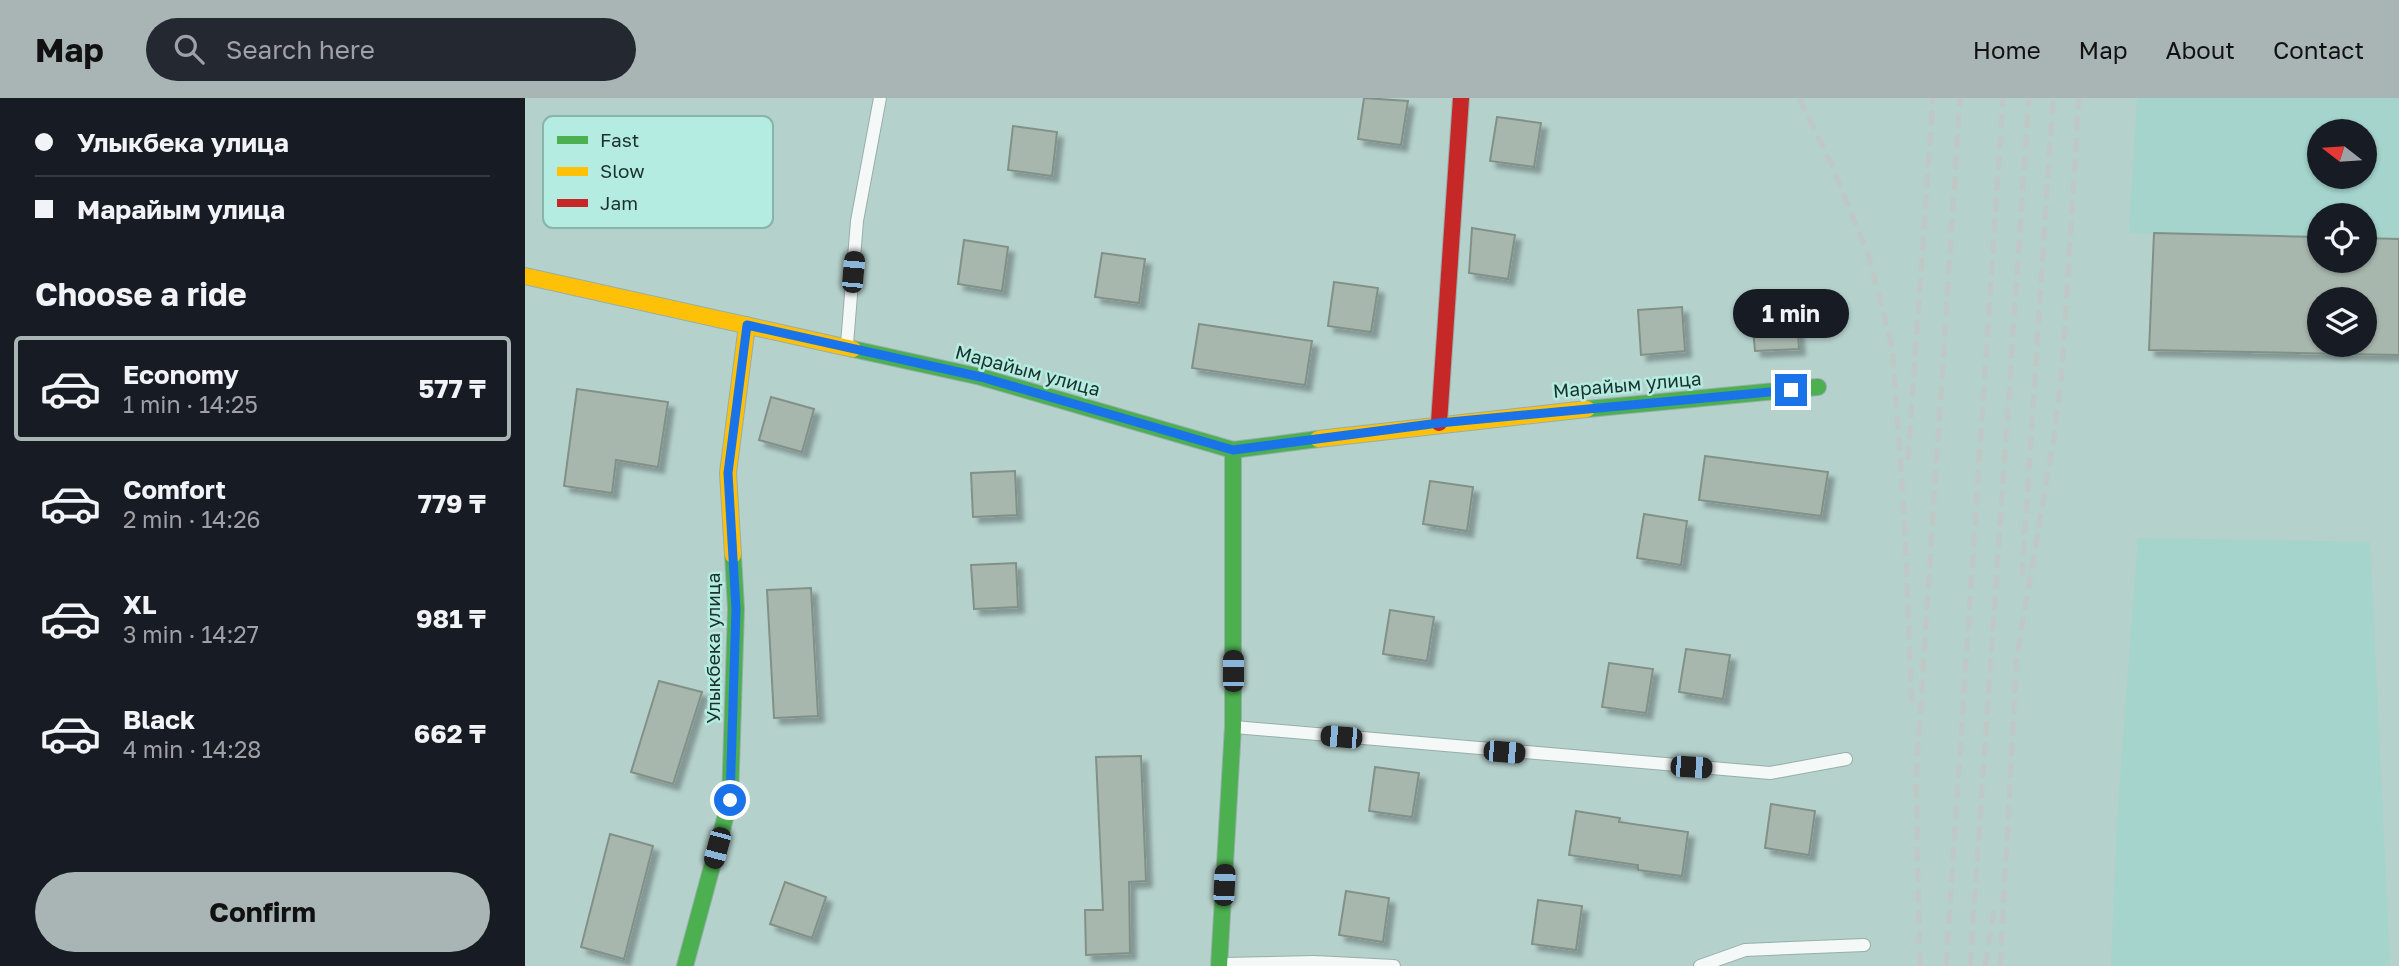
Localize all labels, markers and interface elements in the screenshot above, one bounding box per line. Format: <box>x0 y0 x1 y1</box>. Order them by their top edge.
search box <box>146 18 636 81</box>
text: Map <box>35 30 104 69</box>
icon: search <box>170 30 208 68</box>
text: Search here <box>226 34 375 65</box>
text: Home <box>1973 35 2041 64</box>
text: Map <box>2079 35 2128 64</box>
text: About <box>2166 35 2235 64</box>
text: Contact <box>2273 35 2364 64</box>
legend <box>543 116 773 228</box>
north arrow <box>2307 119 2377 189</box>
map controls <box>2307 119 2377 357</box>
text: Улыкбека улица <box>77 127 289 158</box>
text: Fast <box>600 128 639 151</box>
text: Slow <box>600 159 645 182</box>
text: Jam <box>600 191 638 214</box>
text: Марайым улица <box>77 194 285 225</box>
button: locate <box>2307 203 2377 273</box>
car <box>841 250 866 294</box>
text: Choose a ride <box>35 275 247 313</box>
button: layers <box>2307 287 2377 357</box>
callout: 1 min <box>1733 288 1849 338</box>
text: 1 min <box>1762 299 1820 327</box>
street label: Марайым улица <box>953 340 1103 400</box>
icon: car <box>39 357 102 420</box>
text: Economy <box>123 359 239 390</box>
street label: Марайым улица <box>1552 366 1702 402</box>
text: 577 ₸ <box>418 373 486 404</box>
route end <box>1775 374 1807 406</box>
text: 1 min · 14:25 <box>123 390 258 418</box>
icon: car <box>39 472 102 535</box>
text: Comfort <box>123 474 226 505</box>
text: 779 ₸ <box>418 488 486 519</box>
text: 2 min · 14:26 <box>123 505 261 533</box>
street label: Улыкбека улица <box>701 572 724 724</box>
icon: car <box>39 587 102 650</box>
text: XL <box>123 589 157 620</box>
text: 981 ₸ <box>416 603 486 634</box>
text: 3 min · 14:27 <box>123 620 259 648</box>
car <box>1223 650 1244 692</box>
icon: car <box>39 702 102 765</box>
text: Black <box>123 704 195 735</box>
text: 662 ₸ <box>414 718 486 749</box>
car <box>1320 725 1363 749</box>
text: 4 min · 14:28 <box>123 735 261 763</box>
car <box>1483 740 1526 764</box>
car <box>1670 755 1713 779</box>
route start <box>714 784 746 816</box>
car <box>702 825 733 871</box>
car <box>1213 863 1236 907</box>
button: Confirm <box>35 872 490 952</box>

